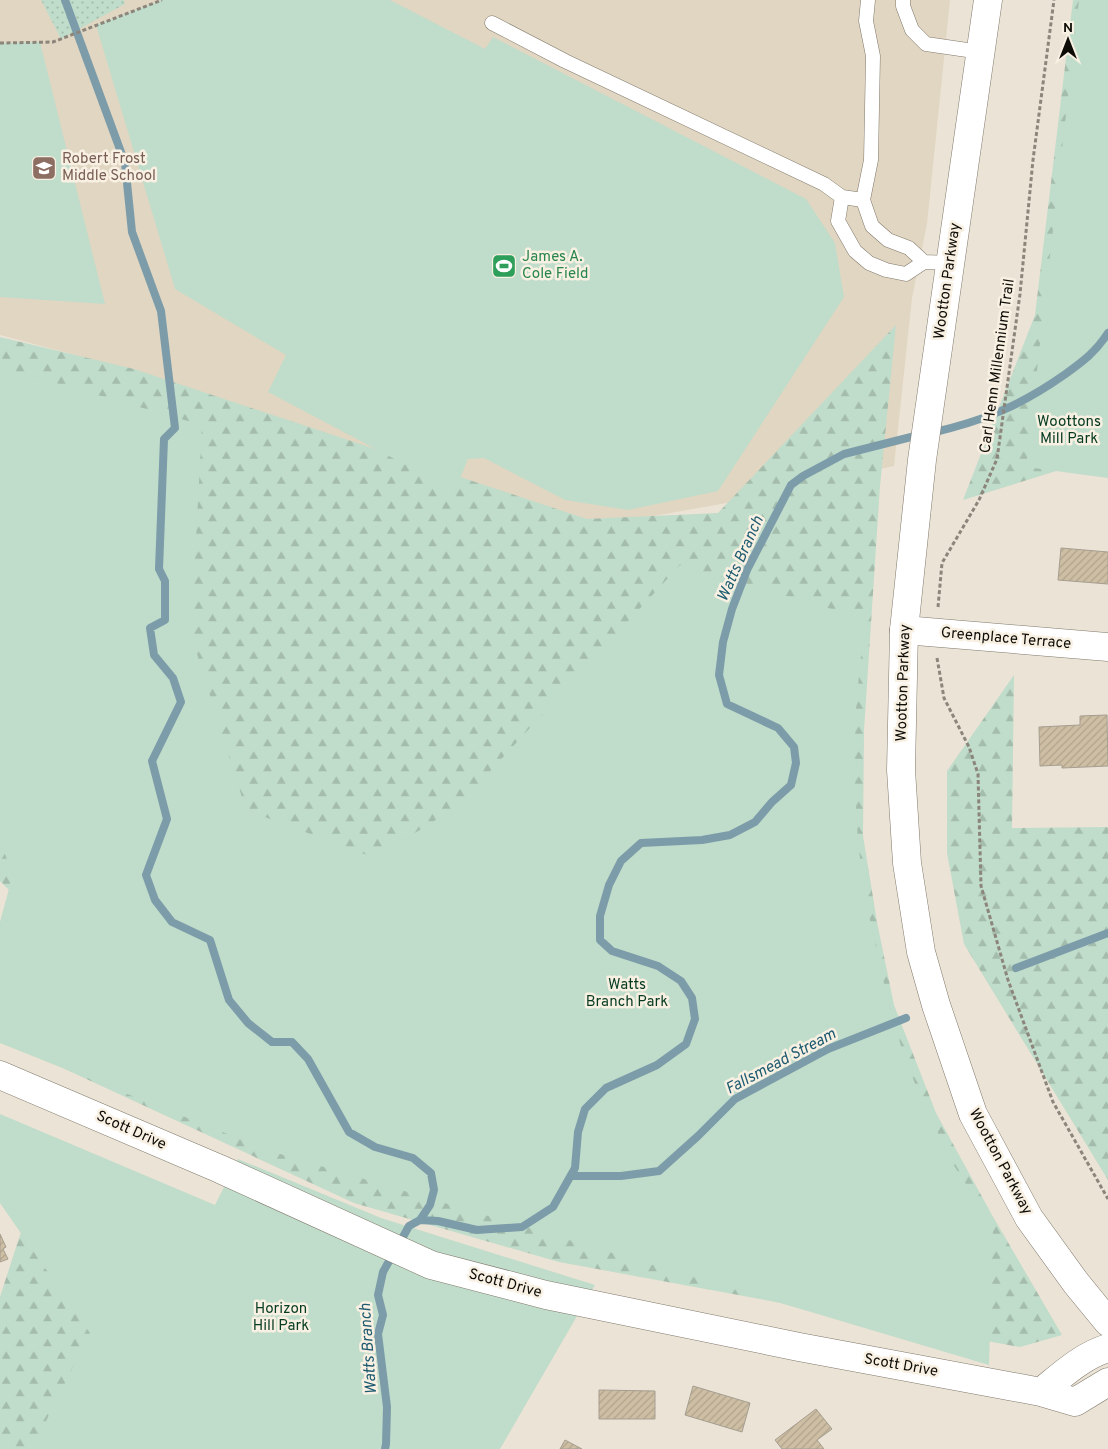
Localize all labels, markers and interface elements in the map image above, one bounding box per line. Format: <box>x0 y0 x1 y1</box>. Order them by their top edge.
north arrow <box>1043 15 1093 65</box>
text: N <box>1063 20 1073 37</box>
place label: Robert Frost Middle School <box>62 150 156 186</box>
school or university icon: Robert Frost Middle School <box>31 155 57 181</box>
street label: Wootton Parkway <box>930 221 966 340</box>
place label: James A. Cole Field <box>522 248 588 284</box>
sports icon: James A. Cole Field <box>491 253 517 279</box>
street label: Carl Henn Millennium Trail <box>976 278 1020 454</box>
park label: Woottons Mill Park <box>1037 413 1101 449</box>
water label: Watts Branch <box>713 513 769 605</box>
street label: Wootton Parkway <box>892 624 916 742</box>
street label: Greenplace Terrace <box>940 624 1072 654</box>
park label: Watts Branch Park <box>586 976 668 1012</box>
water label: Fallsmead Stream <box>722 1024 840 1100</box>
street label: Wootton Parkway <box>964 1106 1036 1218</box>
street label: Scott Drive <box>93 1107 169 1155</box>
street label: Scott Drive <box>466 1265 544 1303</box>
park label: Horizon Hill Park <box>253 1300 309 1336</box>
water label: Watts Branch <box>356 1302 382 1395</box>
street label: Scott Drive <box>863 1350 939 1382</box>

